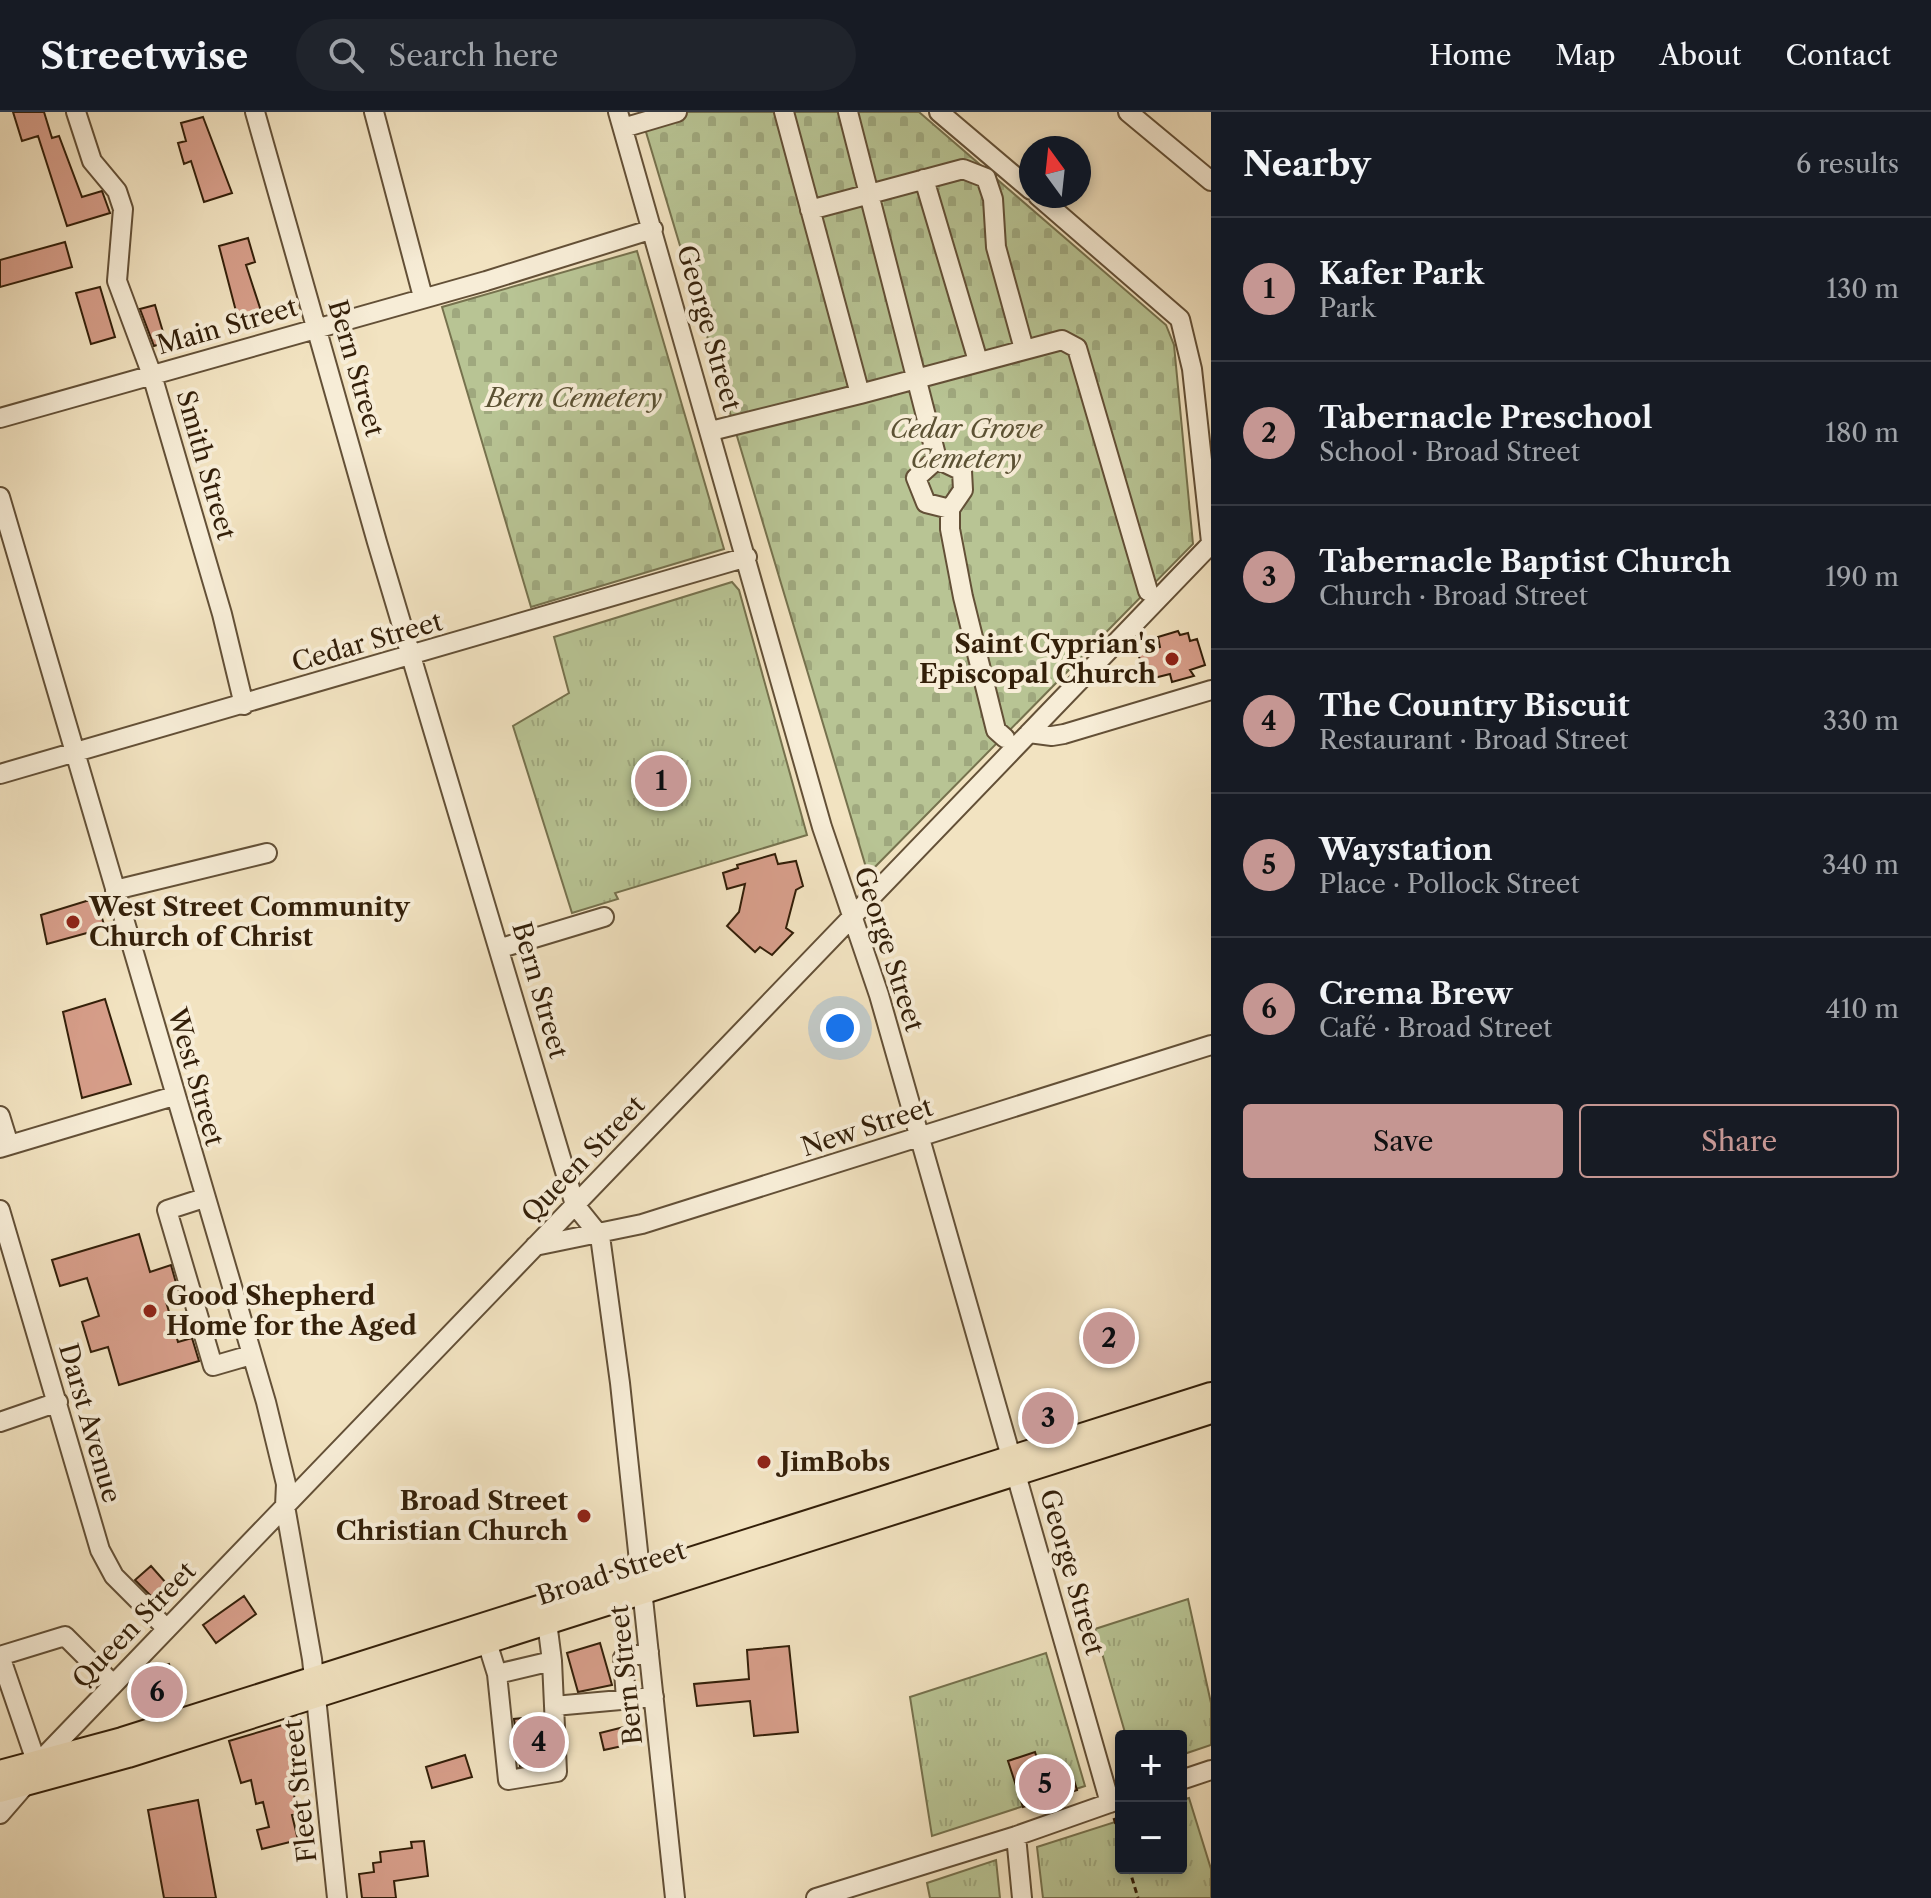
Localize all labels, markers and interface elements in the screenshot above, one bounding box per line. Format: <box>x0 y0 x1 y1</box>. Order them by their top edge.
search box <box>296 19 856 91</box>
text: Streetwise <box>40 32 248 79</box>
icon: search <box>324 33 368 77</box>
text: Search here <box>388 37 558 74</box>
text: Home <box>1429 38 1511 72</box>
text: Map <box>1555 38 1615 72</box>
text: About <box>1659 38 1741 72</box>
text: Contact <box>1785 38 1891 72</box>
north arrow <box>1019 136 1091 208</box>
text: Nearby <box>1243 143 1371 185</box>
text: 6 results <box>1796 148 1899 180</box>
street label: George Street <box>670 241 748 415</box>
text: Kafer Park <box>1319 255 1484 292</box>
text: 1 <box>1263 273 1275 305</box>
text: 130 m <box>1826 273 1899 305</box>
street label: Main Street <box>153 290 302 361</box>
text: Park <box>1319 292 1376 324</box>
street label: Bern Street <box>321 296 391 441</box>
park label: Bern Cemetery <box>484 382 662 414</box>
street label: Smith Street <box>169 387 243 544</box>
text: Tabernacle Preschool <box>1319 399 1652 436</box>
park label: Cedar Grove Cemetery <box>890 413 1044 475</box>
text: 2 <box>1261 417 1277 449</box>
text: 180 m <box>1825 417 1899 449</box>
text: School · Broad Street <box>1319 436 1580 468</box>
text: Tabernacle Baptist Church <box>1319 543 1731 580</box>
text: 3 <box>1262 561 1276 593</box>
text: 190 m <box>1825 561 1899 593</box>
text: Church · Broad Street <box>1319 580 1588 612</box>
street label: Cedar Street <box>288 605 447 679</box>
place label: Saint Cyprian's Episcopal Church <box>919 628 1156 690</box>
marker: Saint Cyprian's Episcopal Church <box>1163 650 1181 668</box>
text: The Country Biscuit <box>1319 687 1630 724</box>
text: 4 <box>1261 705 1277 737</box>
text: 330 m <box>1823 705 1899 737</box>
text: Restaurant · Broad Street <box>1319 724 1629 756</box>
pin: 1 <box>635 751 687 811</box>
text: Waystation <box>1319 831 1493 868</box>
text: 5 <box>1262 849 1276 881</box>
text: 340 m <box>1822 849 1899 881</box>
street label: George Street <box>847 863 931 1036</box>
text: Place · Pollock Street <box>1319 868 1580 900</box>
place label: West Street Community Church of Christ <box>88 891 411 953</box>
marker: West Street Community Church of Christ <box>64 913 82 931</box>
street label: Bern Street <box>505 918 575 1063</box>
text: Crema Brew <box>1319 975 1512 1012</box>
text: 6 <box>1261 993 1277 1025</box>
text: 410 m <box>1825 993 1899 1025</box>
street label: West Street <box>161 1003 231 1150</box>
your location <box>820 1008 860 1048</box>
text: Café · Broad Street <box>1319 1012 1552 1044</box>
street label: Queen Street <box>515 1088 652 1229</box>
street label: New Street <box>797 1090 938 1163</box>
button: Save <box>1243 1104 1563 1178</box>
button: Share <box>1579 1104 1899 1178</box>
place label: Good Shepherd Home for the Aged <box>166 1280 417 1342</box>
marker: Good Shepherd Home for the Aged <box>141 1302 159 1320</box>
pin: 2 <box>1083 1308 1135 1368</box>
street label: Darst Avenue <box>52 1340 128 1506</box>
pin: 3 <box>1022 1388 1074 1448</box>
place label: JimBobs <box>776 1446 890 1478</box>
marker: JimBobs <box>755 1453 773 1471</box>
place label: Broad Street Christian Church <box>336 1485 569 1547</box>
street label: George Street <box>1033 1485 1111 1659</box>
marker: Broad Street Christian Church <box>575 1507 593 1525</box>
street label: Broad Street <box>532 1534 690 1612</box>
street label: Queen Street <box>66 1554 203 1695</box>
street label: Bern Street <box>603 1603 649 1747</box>
pin: 6 <box>131 1662 183 1722</box>
pin: 4 <box>513 1712 565 1772</box>
street label: Fleet Street <box>277 1717 323 1864</box>
map controls <box>1115 1730 1187 1874</box>
button: + <box>1115 1730 1187 1802</box>
pin: 5 <box>1019 1754 1071 1814</box>
button: − <box>1115 1802 1187 1874</box>

